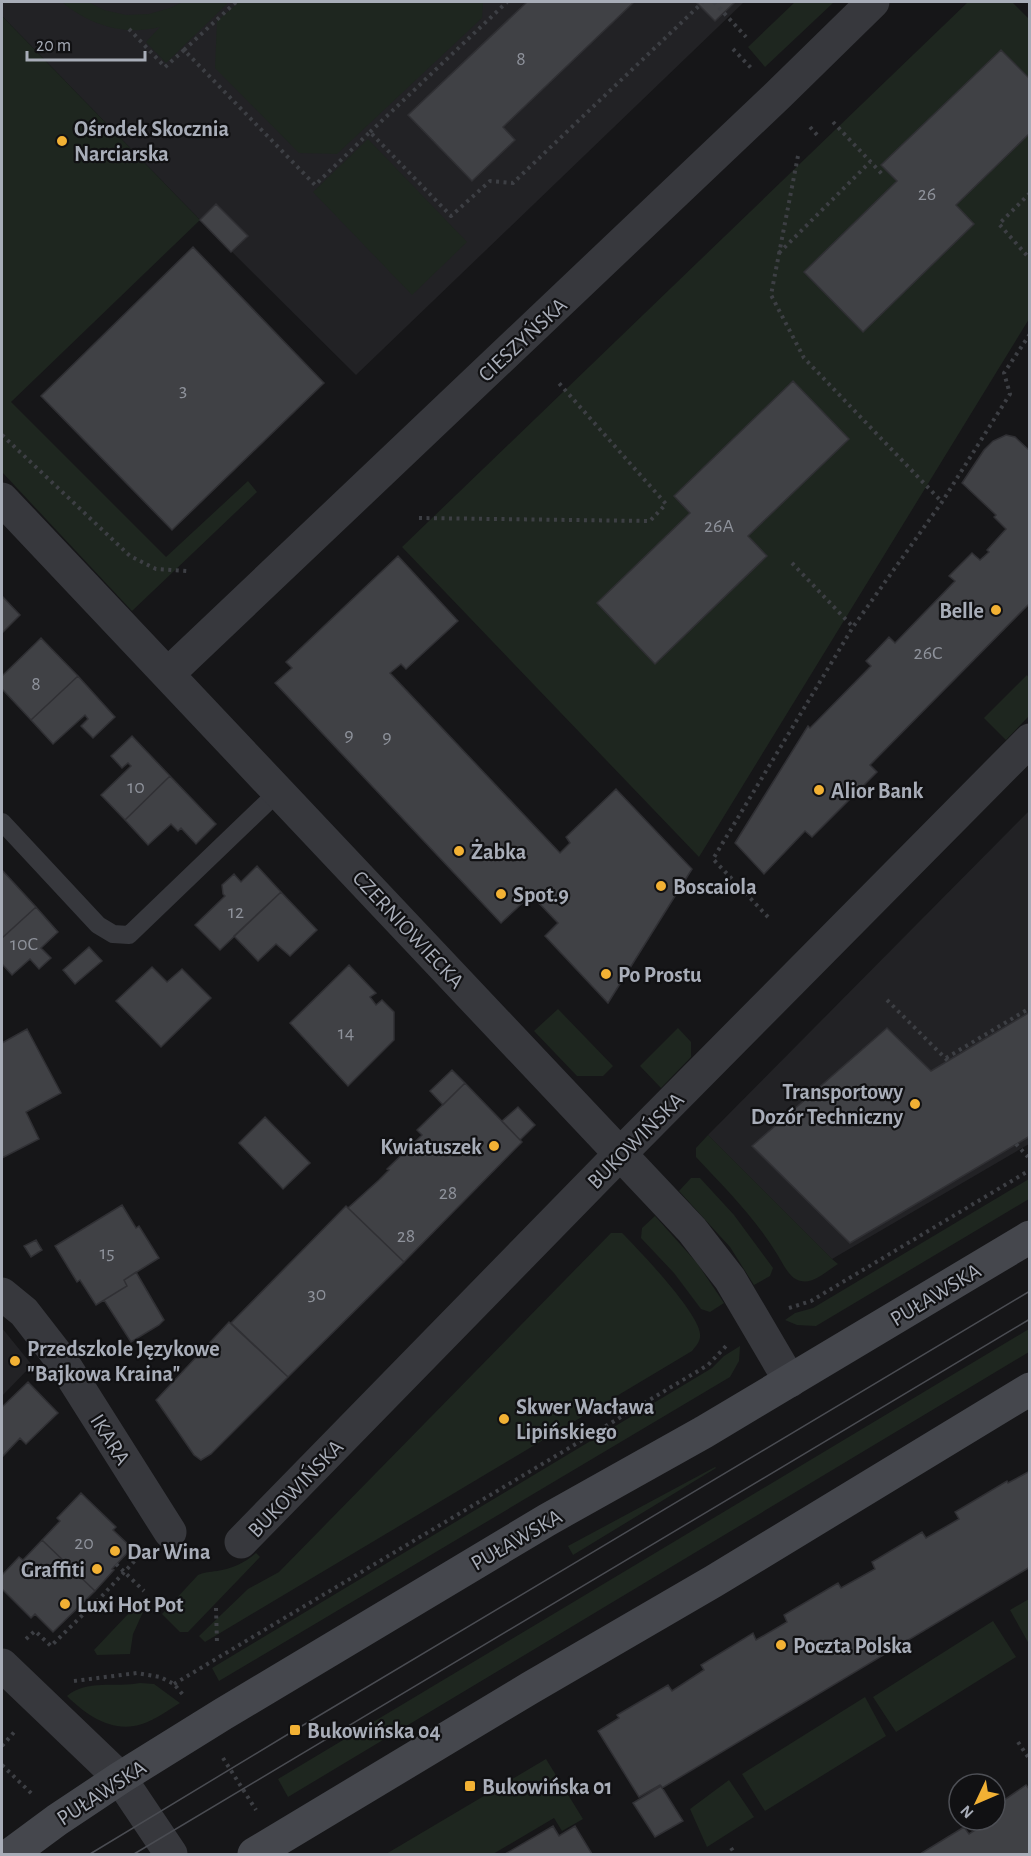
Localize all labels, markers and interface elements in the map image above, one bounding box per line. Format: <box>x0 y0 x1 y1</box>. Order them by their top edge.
scale bar <box>27 24 146 62</box>
text: 20 m <box>36 37 71 55</box>
house number: 8 <box>516 49 526 69</box>
place label: Ośrodek Skocznia Narciarska <box>74 118 230 165</box>
marker: Ośrodek Skocznia Narciarska <box>55 134 69 148</box>
house number: 26 <box>918 184 936 204</box>
street label: CIESZYŃSKA <box>474 293 571 386</box>
house number: 3 <box>179 380 187 400</box>
house number: 26A <box>704 516 734 536</box>
place label: Belle <box>939 600 984 622</box>
marker: Belle <box>989 603 1003 617</box>
house number: 26C <box>914 643 942 663</box>
house number: 8 <box>31 674 41 694</box>
house number: 9 <box>344 725 354 745</box>
house number: 9 <box>382 727 392 747</box>
house number: 10 <box>127 777 145 797</box>
place label: Alior Bank <box>831 780 923 802</box>
marker: Alior Bank <box>812 783 826 797</box>
place label: Żabka <box>471 838 527 863</box>
marker: Żabka <box>452 844 466 858</box>
street label: CZERNIOWIECKA <box>348 867 468 993</box>
place label: Boscaiola <box>673 876 757 898</box>
marker: Boscaiola <box>654 879 668 893</box>
place label: Spot.9 <box>513 884 569 906</box>
marker: Spot.9 <box>494 887 508 901</box>
house number: 12 <box>228 902 244 922</box>
house number: 10C <box>10 934 38 954</box>
place label: Po Prostu <box>618 964 702 986</box>
marker: Po Prostu <box>599 967 613 981</box>
house number: 14 <box>338 1023 354 1043</box>
place label: Transportowy Dozór Techniczny <box>751 1081 903 1129</box>
street label: BUKOWIŃSKA <box>583 1087 688 1193</box>
marker: Transportowy Dozór Techniczny <box>908 1097 922 1111</box>
place label: Kwiatuszek <box>380 1136 482 1158</box>
marker: Kwiatuszek <box>487 1139 501 1153</box>
house number: 28 <box>439 1183 457 1203</box>
house number: 28 <box>397 1226 415 1246</box>
house number: 15 <box>99 1243 115 1263</box>
street label: PUŁAWSKA <box>886 1259 985 1330</box>
house number: 30 <box>308 1284 326 1304</box>
place label: Przedszkole Językowe "Bajkowa Kraina" <box>27 1338 220 1386</box>
marker: Przedszkole Językowe "Bajkowa Kraina" <box>8 1354 22 1368</box>
place label: Skwer Wacława Lipińskiego <box>516 1396 655 1443</box>
street label: IKARA <box>86 1410 134 1469</box>
marker: Skwer Wacława Lipińskiego <box>497 1412 511 1426</box>
street label: BUKOWIŃSKA <box>243 1435 348 1542</box>
street label: PUŁAWSKA <box>467 1505 566 1575</box>
house number: 20 <box>74 1533 94 1553</box>
place label: Dar Wina <box>127 1541 211 1563</box>
marker: Dar Wina <box>108 1544 122 1558</box>
place label: Graffiti <box>21 1559 85 1581</box>
marker: Graffiti <box>90 1562 104 1576</box>
place label: Luxi Hot Pot <box>77 1594 184 1616</box>
marker: Luxi Hot Pot <box>58 1597 72 1611</box>
place label: Poczta Polska <box>793 1635 913 1657</box>
marker: Poczta Polska <box>774 1638 788 1652</box>
place label: Bukowińska 04 <box>307 1720 441 1742</box>
marker: Bukowińska 04 <box>288 1723 302 1737</box>
street label: PUŁAWSKA <box>53 1756 150 1830</box>
north arrow <box>947 1772 1007 1832</box>
place label: Bukowińska 01 <box>482 1776 612 1798</box>
marker: Bukowińska 01 <box>463 1779 477 1793</box>
text: N <box>957 1802 977 1821</box>

